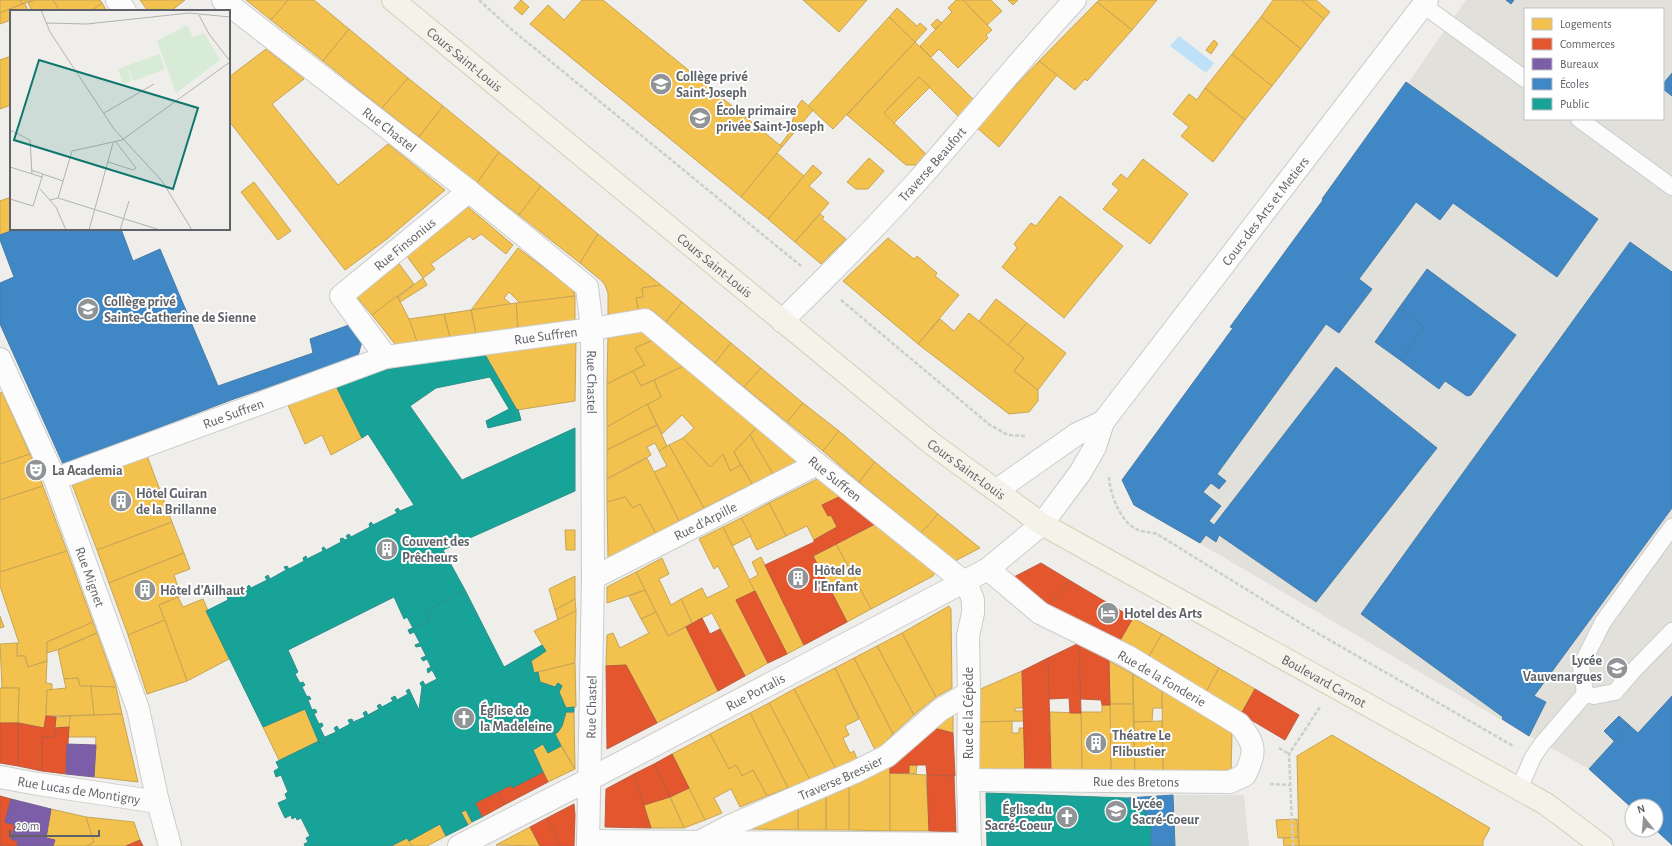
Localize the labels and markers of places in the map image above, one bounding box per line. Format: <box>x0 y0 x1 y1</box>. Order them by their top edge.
place label: Collège privé Saint-Joseph <box>676 70 748 100</box>
school or university icon: Collège privé Saint-Joseph <box>648 71 674 97</box>
place label: École primaire privée Saint-Joseph <box>716 101 824 134</box>
school or university icon: École primaire privée Saint-Joseph <box>687 105 713 131</box>
place label: Collège privé Sainte-Catherine de Sienne <box>104 295 257 325</box>
school or university icon: Collège privé Sainte-Catherine de Sienne <box>75 296 101 322</box>
theatre icon: La Academia <box>23 457 49 483</box>
place label: La Academia <box>52 464 123 478</box>
place label: Hôtel Guiran de la Brillanne <box>136 487 217 517</box>
building icon: Hôtel Guiran de la Brillanne <box>108 488 134 514</box>
place label: Couvent des Prêcheurs <box>402 535 469 565</box>
building icon: Couvent des Prêcheurs <box>374 536 400 562</box>
place label: Hôtel de l'Enfant <box>814 564 862 594</box>
building icon: Hôtel de l'Enfant <box>785 565 811 591</box>
building icon: Hôtel d'Ailhaut <box>132 577 158 603</box>
place label: Hôtel d'Ailhaut <box>160 584 245 598</box>
hotel icon: Hotel des Arts <box>1095 600 1121 626</box>
place label: Hotel des Arts <box>1124 607 1202 621</box>
place label: Lycée Vauvenargues <box>1523 654 1602 684</box>
school or university icon: Lycée Vauvenargues <box>1604 655 1630 681</box>
place label: Église de la Madeleine <box>480 701 553 734</box>
church icon: Église de la Madeleine <box>451 705 477 731</box>
place label: Théatre Le Flibustier <box>1112 729 1171 759</box>
building icon: Théatre Le Flibustier <box>1083 730 1109 756</box>
place label: Lycée Sacré-Coeur <box>1132 797 1199 827</box>
school or university icon: Lycée Sacré-Coeur <box>1103 798 1129 824</box>
place label: Église du Sacré-Coeur <box>985 800 1053 833</box>
church icon: Église du Sacré-Coeur <box>1054 804 1080 830</box>

